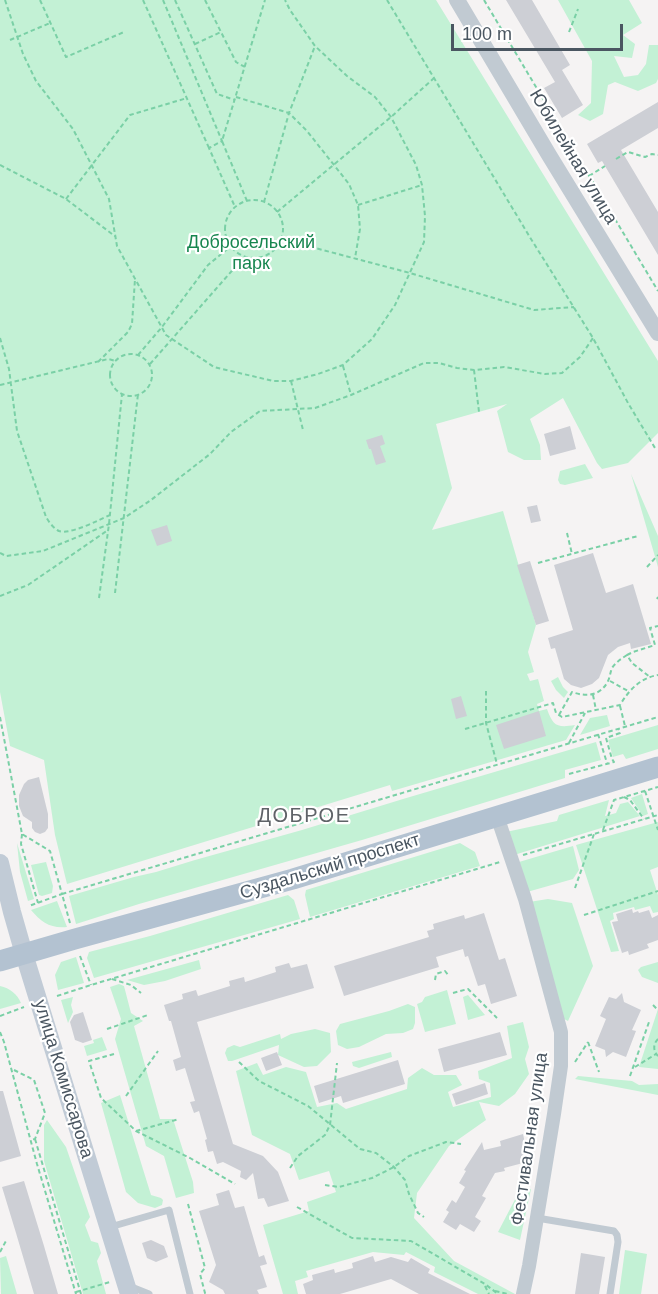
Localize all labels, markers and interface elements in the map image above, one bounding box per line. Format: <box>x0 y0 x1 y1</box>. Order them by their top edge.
scale bar <box>454 12 626 50</box>
text: 100 m <box>462 24 512 44</box>
street label: Юбилейная улица <box>524 86 622 228</box>
park label: Добросельский парк <box>187 232 315 274</box>
district label: ДОБРОЕ <box>257 804 351 828</box>
street label: Суздальский проспект <box>237 829 423 905</box>
street label: улица Комиссарова <box>29 997 97 1161</box>
street label: Фестивальная улица <box>507 1051 553 1227</box>

